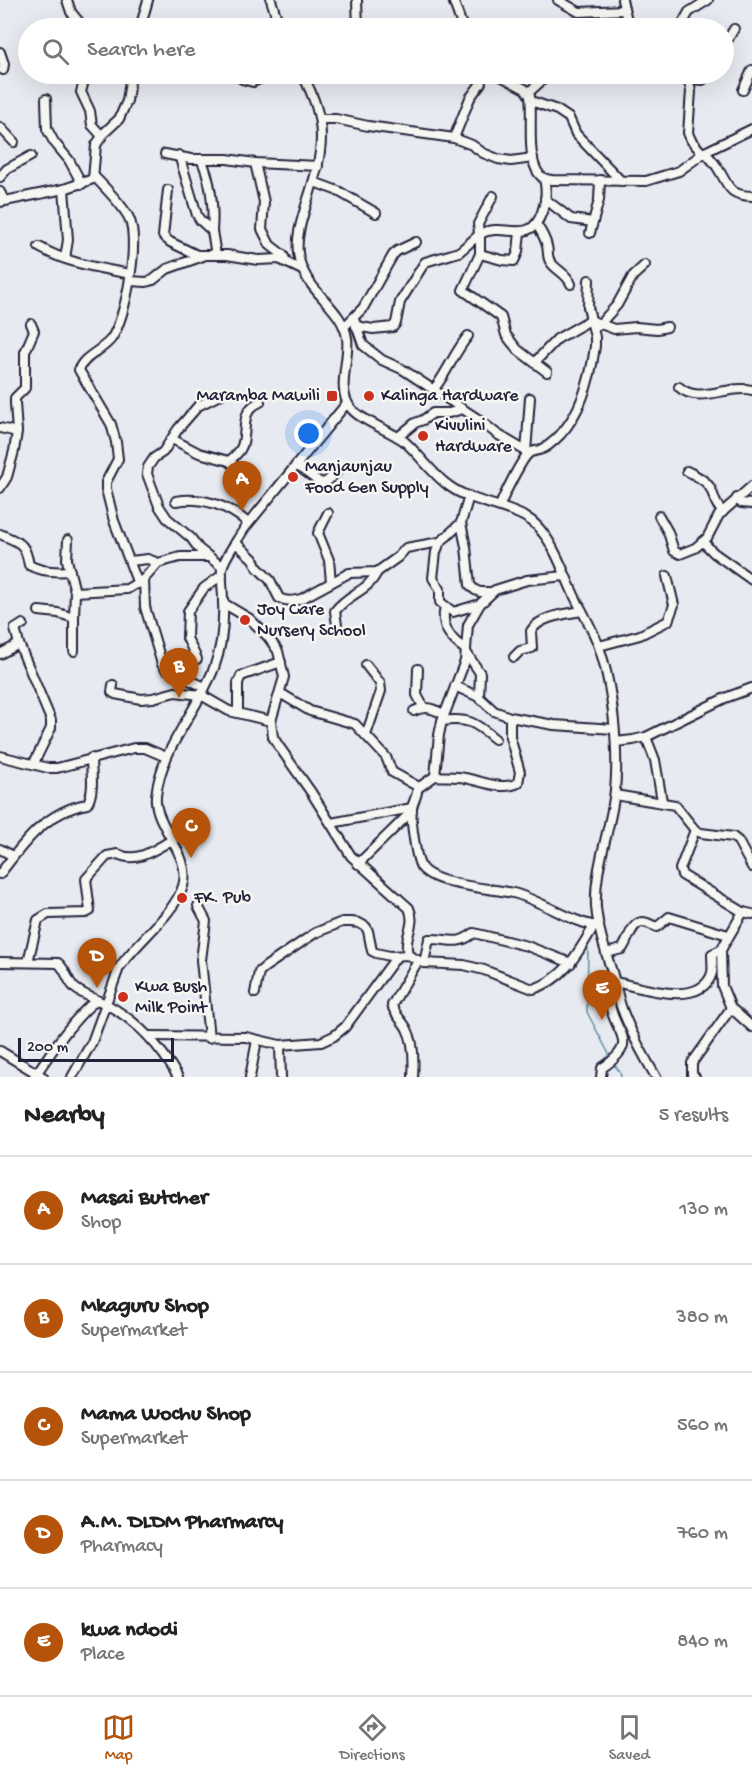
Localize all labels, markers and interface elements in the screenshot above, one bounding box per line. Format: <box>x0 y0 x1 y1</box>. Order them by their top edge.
search box <box>18 18 734 84</box>
icon: search <box>39 35 72 68</box>
text: Search here <box>87 38 195 64</box>
place label: Maramba Mawili <box>196 386 320 407</box>
place label: Kalinga Hardware <box>381 386 519 407</box>
marker: Maramba Mawili <box>325 389 339 403</box>
marker: Kalinga Hardware <box>362 389 376 403</box>
place label: Kivulini Hardware <box>435 416 513 458</box>
your location <box>294 419 323 448</box>
marker: Kivulini Hardware <box>416 429 430 443</box>
place label: Manjaunjau Food Gen Supply <box>304 457 429 499</box>
pin: A <box>222 462 262 511</box>
marker: Manjaunjau Food Gen Supply <box>286 470 300 484</box>
place label: Joy Care Nursery School <box>257 600 366 642</box>
marker: Joy Care Nursery School <box>238 613 252 627</box>
pin: B <box>160 648 198 698</box>
pin: C <box>172 808 210 858</box>
place label: FK. Pub <box>193 888 251 909</box>
marker: FK. Pub <box>175 891 189 905</box>
pin: D <box>78 938 116 988</box>
pin: E <box>582 970 622 1020</box>
place label: Kwa Bush Milk Point <box>135 977 208 1019</box>
marker: Kwa Bush Milk Point <box>116 990 130 1004</box>
scale bar <box>18 1035 174 1062</box>
text: 200 m <box>27 1039 68 1058</box>
text: Nearby <box>24 1101 105 1132</box>
text: 5 results <box>659 1105 728 1128</box>
text: Masai Butcher <box>81 1186 208 1212</box>
text: A <box>38 1199 49 1222</box>
text: 130 m <box>679 1199 728 1222</box>
text: Shop <box>81 1212 121 1235</box>
text: Mkaguru Shop <box>81 1294 209 1320</box>
text: B <box>38 1307 49 1330</box>
text: 380 m <box>676 1307 728 1330</box>
text: Supermarket <box>81 1320 187 1343</box>
text: Mama Wochu Shop <box>81 1402 251 1428</box>
text: C <box>38 1415 49 1438</box>
text: 560 m <box>677 1415 728 1438</box>
text: Supermarket <box>81 1428 187 1451</box>
text: A.M. DLDM Pharmarcy <box>81 1510 283 1536</box>
text: D <box>37 1523 50 1546</box>
text: 760 m <box>677 1523 728 1546</box>
text: Pharmacy <box>81 1536 163 1559</box>
text: kwa ndodi <box>81 1618 178 1644</box>
text: E <box>37 1631 50 1654</box>
text: 840 m <box>677 1631 728 1654</box>
text: Place <box>81 1644 125 1667</box>
tab: Map <box>102 1711 135 1766</box>
tab: Directions <box>339 1711 405 1766</box>
tab: Saved <box>609 1711 650 1766</box>

